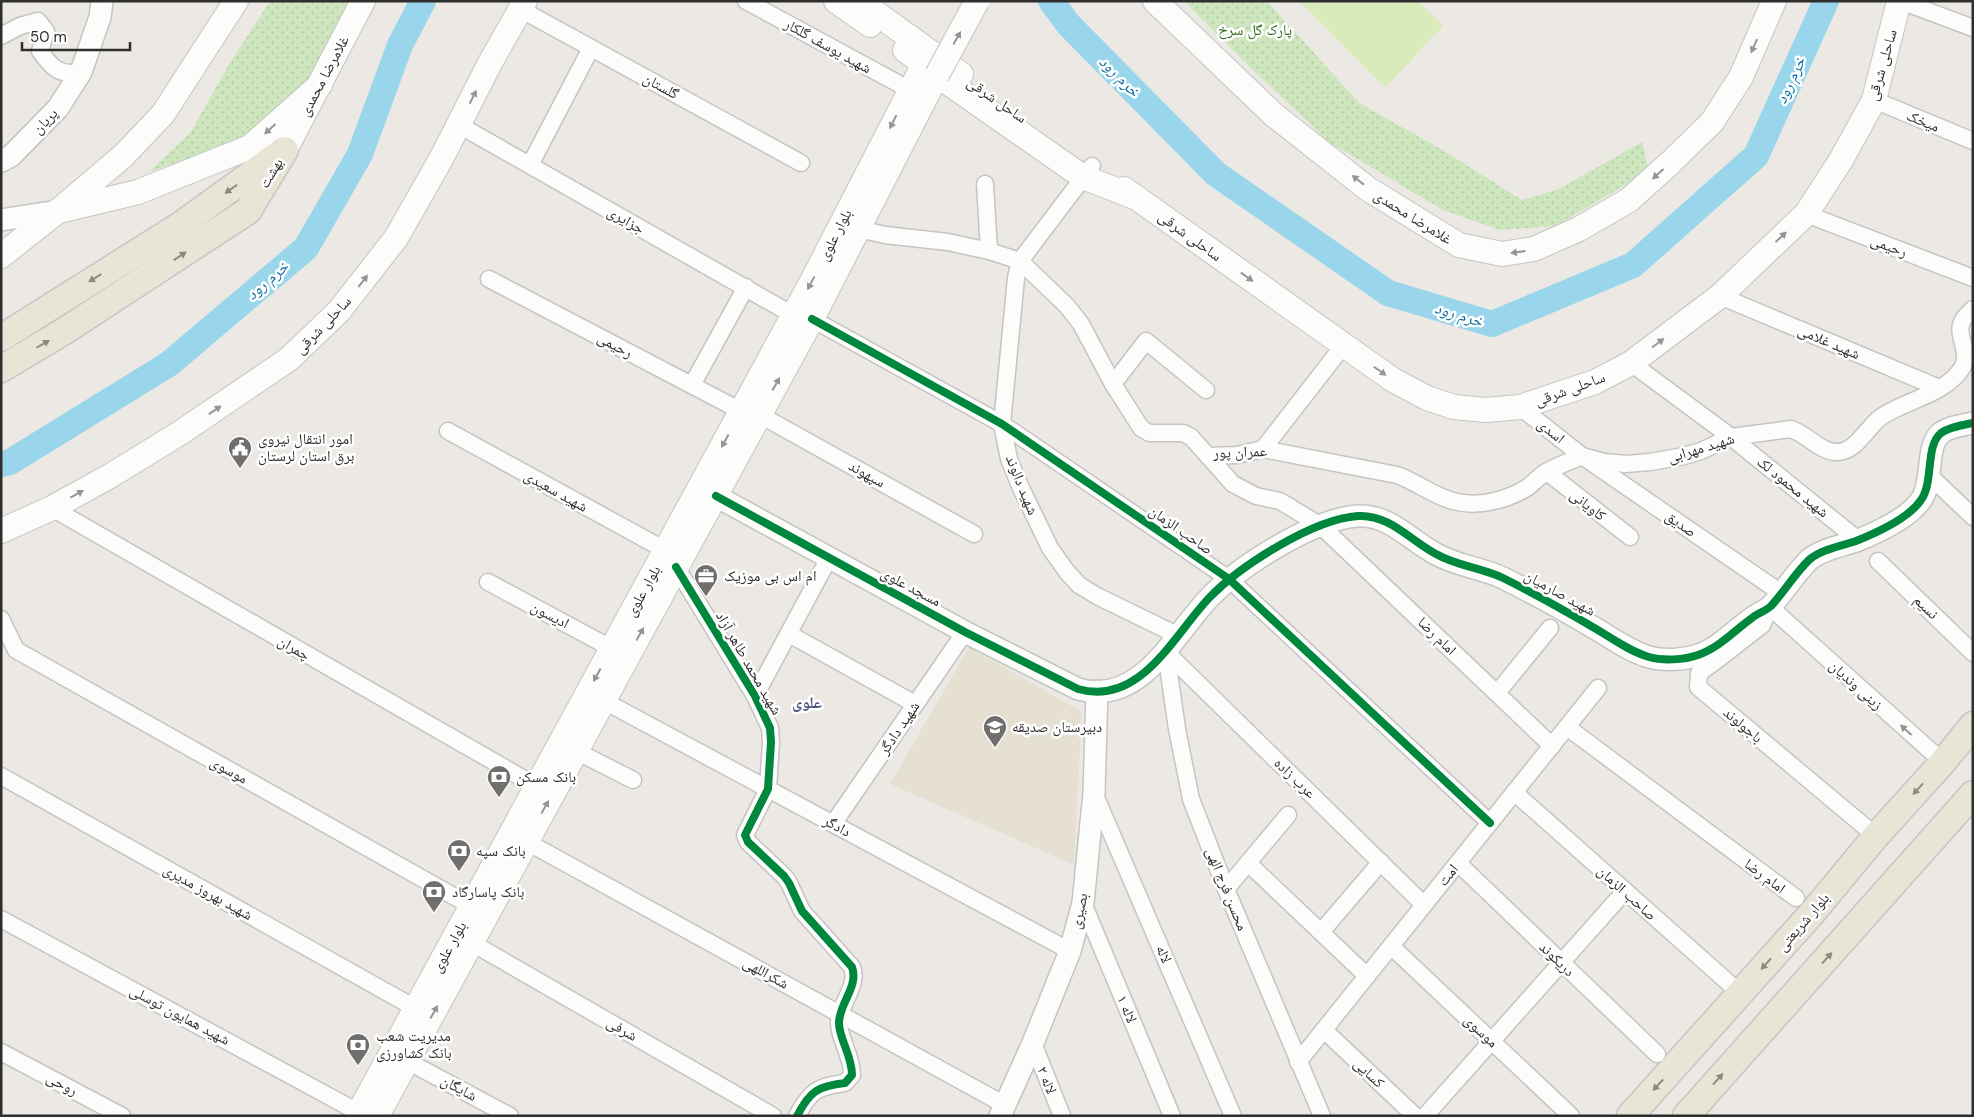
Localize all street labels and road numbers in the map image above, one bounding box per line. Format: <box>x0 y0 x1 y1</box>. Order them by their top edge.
street label: شهید یوسف گلکار <box>780 13 875 78</box>
street label: ساحلی شرقی <box>1862 27 1902 103</box>
street label: غلامرضا محمدی <box>294 32 354 120</box>
street label: گلستان <box>640 68 683 104</box>
street label: ساحل شرقی <box>963 72 1031 128</box>
street label: پریان <box>28 104 62 138</box>
street label: میخک <box>1904 105 1943 137</box>
street label: بهشت <box>254 154 288 192</box>
street label: غلامرضا محمدی <box>1370 185 1456 249</box>
street label: جزایری <box>604 201 649 239</box>
street label: بلوار علوی <box>813 206 857 264</box>
street label: ساحلی شرقی <box>1154 206 1226 266</box>
street label: رحیمی <box>1868 230 1910 262</box>
street label: ساحلی شرقی <box>290 291 356 358</box>
street label: شهید غلامی <box>1795 320 1863 364</box>
street label: رحیمی <box>594 327 636 363</box>
street label: ساحلی شرقی <box>1532 367 1608 411</box>
street label: اسدی <box>1533 414 1569 448</box>
street label: شهید مهرابی <box>1665 428 1737 468</box>
street label: عمران پور <box>1212 441 1268 463</box>
street label: شهید دالوند <box>1001 452 1043 518</box>
street label: شهید محمود لک <box>1753 452 1833 522</box>
street label: سپهوند <box>845 456 889 492</box>
street label: شهید سعیدی <box>521 465 592 517</box>
street label: کاویانی <box>1566 485 1610 525</box>
street label: صاحب الزمان <box>1145 501 1217 559</box>
street label: صدیق <box>1661 506 1701 542</box>
street label: بلوار علوی <box>621 562 665 620</box>
street label: مسجد علوی <box>877 563 945 611</box>
street label: شهید صارمیان <box>1521 565 1599 621</box>
street label: نسیم <box>1909 590 1943 624</box>
street label: ادیسون <box>527 597 573 633</box>
street label: شهید محمد طاهر آزاد <box>711 607 787 719</box>
street label: امام رضا <box>1413 613 1461 659</box>
street label: چمران <box>274 631 314 665</box>
street label: زینی وندیان <box>1825 656 1887 715</box>
street label: شهید دادگر <box>873 697 924 759</box>
street label: باجولوند <box>1719 703 1767 747</box>
street label: موسوی <box>207 752 251 789</box>
street label: عرب زاده <box>1270 753 1321 803</box>
street label: دادگر <box>819 810 854 841</box>
street label: محسن فرج الهی <box>1201 844 1253 934</box>
street label: امام رضا <box>1740 854 1790 898</box>
street label: شهید بهروز مدیری <box>160 859 256 925</box>
street label: امت <box>1433 860 1463 890</box>
street label: صاحب الزمان <box>1593 861 1661 925</box>
street label: بلوار شریعتی <box>1772 889 1834 955</box>
street label: بصیری <box>1065 891 1093 931</box>
street label: بلوار علوی <box>427 918 471 976</box>
street label: دریکوند <box>1535 937 1579 981</box>
street label: لاله <box>1151 942 1177 966</box>
street label: شکراللهی <box>740 952 793 994</box>
street label: شهید همایون توسلی <box>126 980 234 1050</box>
street label: لاله ۱ <box>1112 992 1142 1026</box>
street label: موسوی <box>1460 1010 1503 1052</box>
street label: شرفی <box>603 1012 641 1046</box>
street label: کسایی <box>1349 1054 1389 1092</box>
street label: لاله ۲ <box>1032 1063 1062 1097</box>
street label: روحی <box>43 1068 81 1101</box>
street label: شایگان <box>437 1070 481 1106</box>

